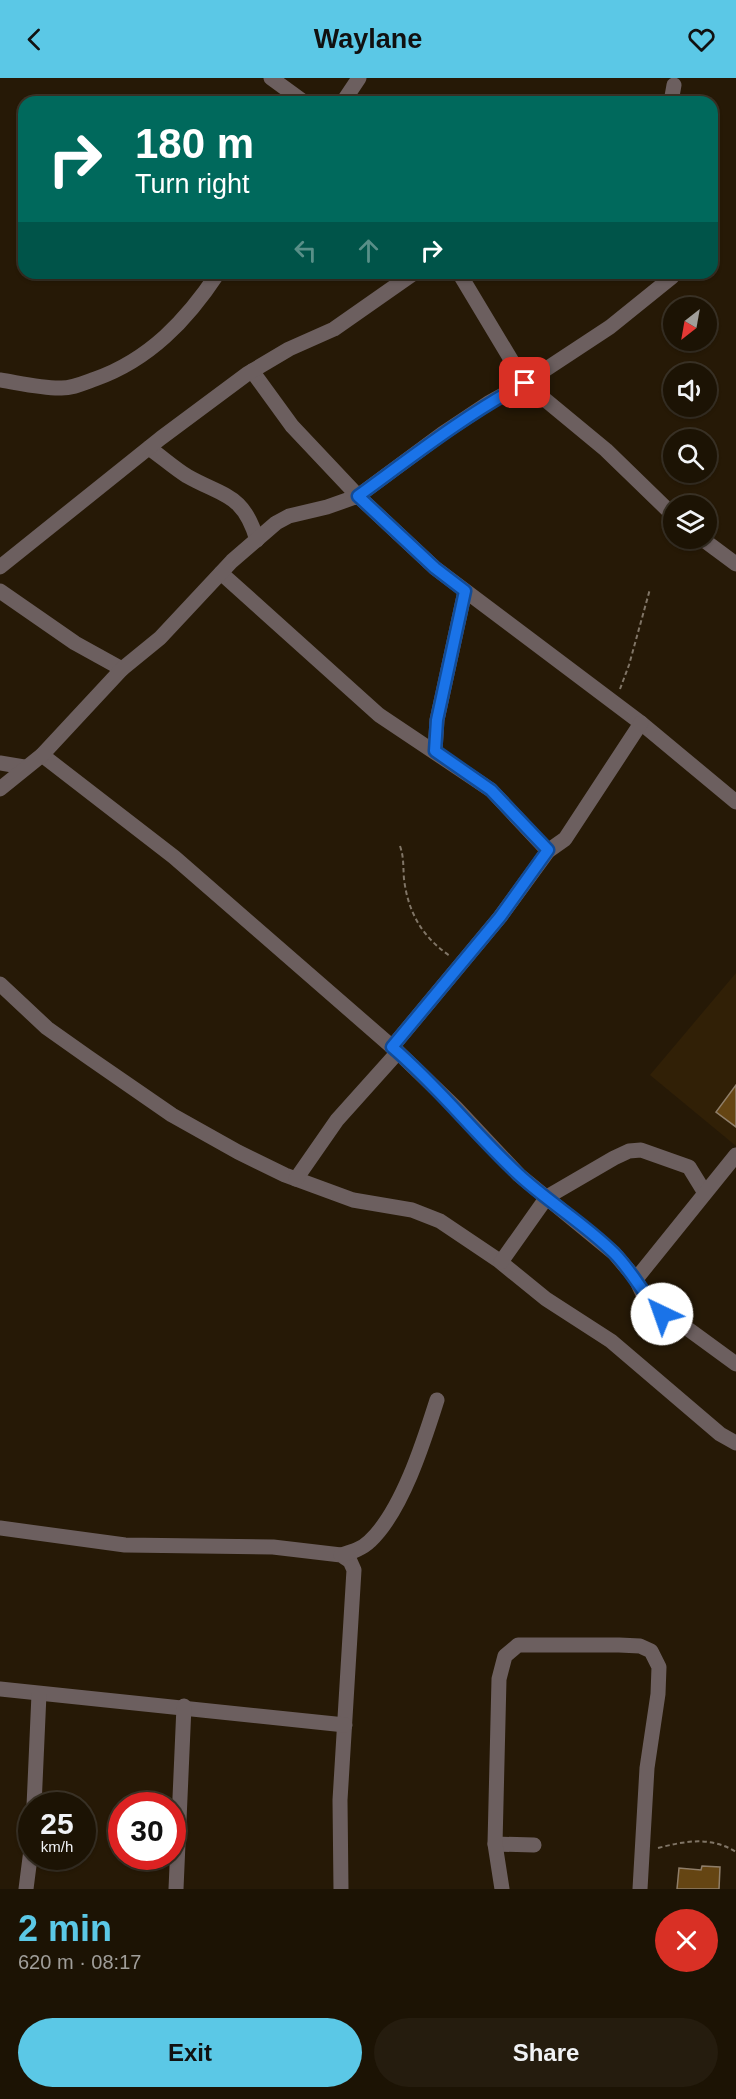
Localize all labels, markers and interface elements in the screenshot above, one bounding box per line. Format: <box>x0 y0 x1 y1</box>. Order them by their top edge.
icon: back <box>18 23 51 56</box>
icon: heart <box>685 23 718 56</box>
text: Waylane <box>314 24 422 54</box>
icon: right <box>36 120 114 198</box>
text: 180 m <box>135 120 254 167</box>
text: Turn right <box>135 169 250 199</box>
icon: left <box>289 234 322 267</box>
icon: ahead <box>352 234 385 267</box>
icon: right <box>415 234 448 267</box>
north arrow <box>663 297 717 351</box>
map controls <box>663 297 717 549</box>
pin <box>499 357 550 408</box>
button: sound <box>663 363 717 417</box>
icon: arrive <box>508 366 541 399</box>
button: search <box>663 429 717 483</box>
button: layers <box>663 495 717 549</box>
position arrow <box>630 1282 694 1346</box>
speed limit sign: 30 <box>108 1792 186 1870</box>
text: 25 <box>40 1807 74 1840</box>
text: km/h <box>41 1838 73 1855</box>
text: 2 min <box>18 1908 112 1949</box>
button: close <box>655 1909 718 1972</box>
text: 620 m · 08:17 <box>18 1951 141 1973</box>
button: Exit <box>18 2018 362 2087</box>
button: Share <box>374 2018 718 2087</box>

